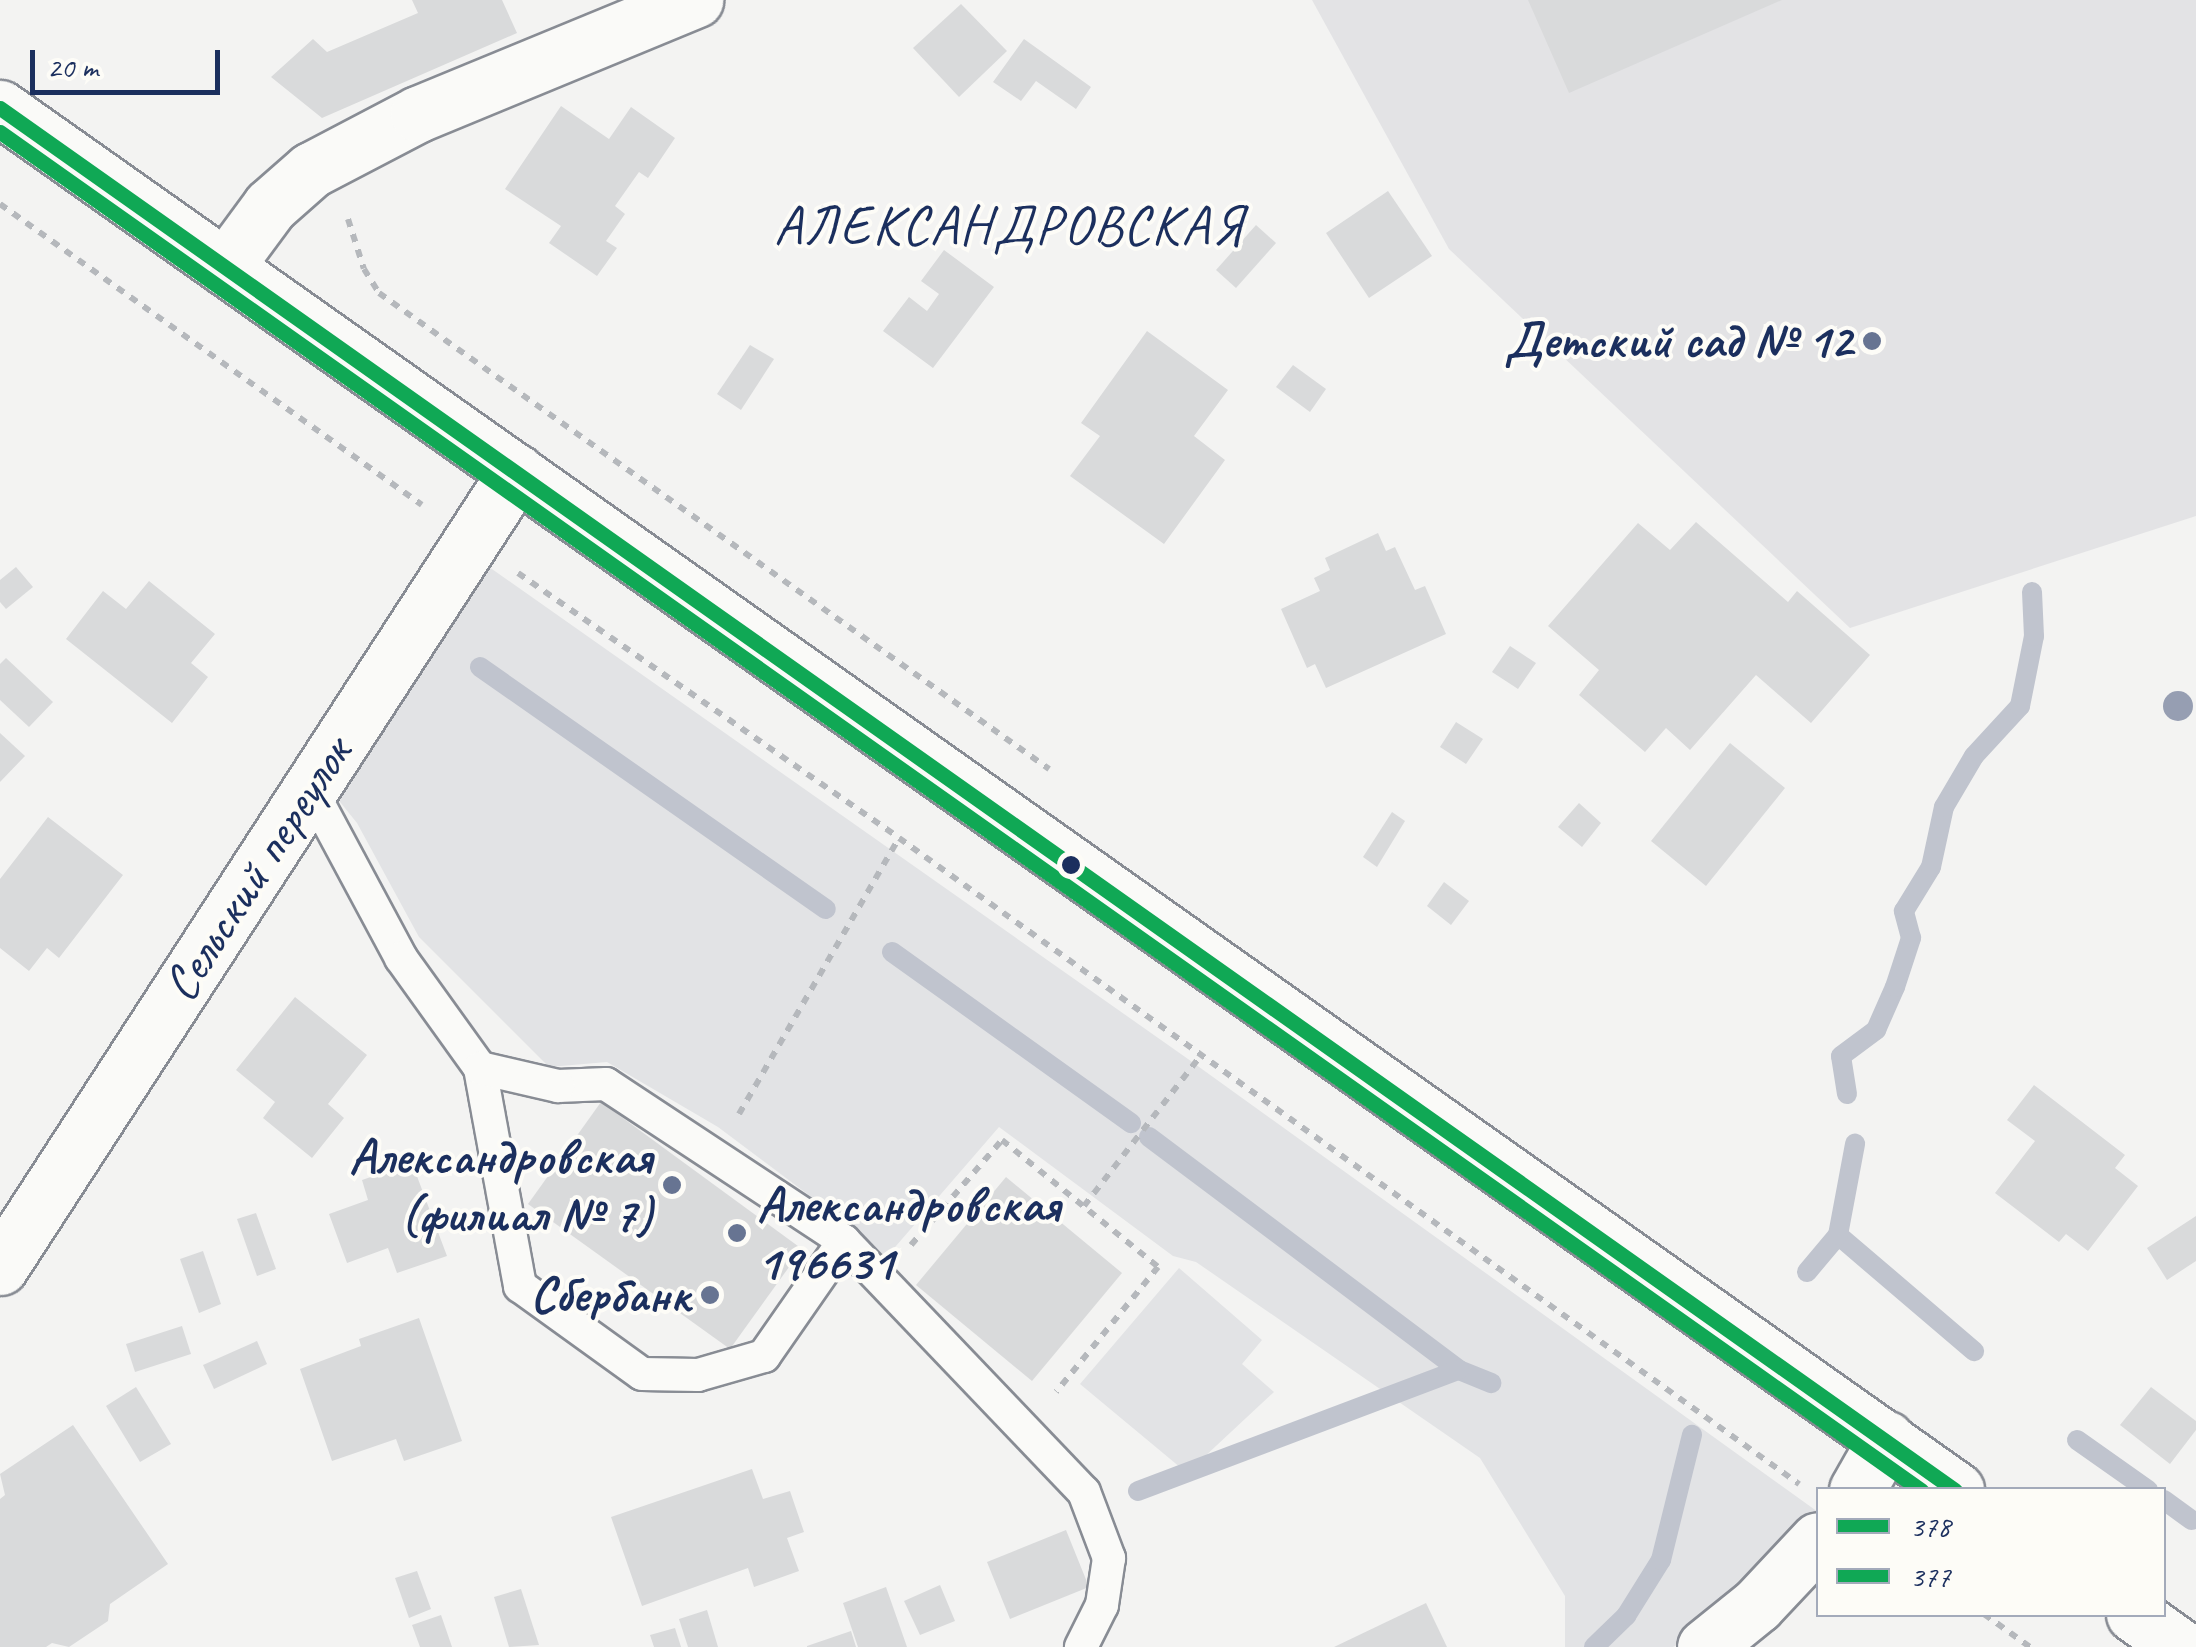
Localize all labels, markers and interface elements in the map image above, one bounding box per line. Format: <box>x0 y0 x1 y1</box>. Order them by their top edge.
scale bar <box>35 30 225 92</box>
text: 20 m <box>47 48 98 86</box>
district label: АЛЕКСАНДРОВСКАЯ <box>773 193 1245 259</box>
place label: Детский сад № 12 <box>1504 311 1852 371</box>
marker: Детский сад № 12 <box>1861 330 1883 352</box>
street label: Сельский переулок <box>150 726 364 1012</box>
unlabelled marker <box>1061 855 1081 875</box>
place label: Александровская (филиал № 7) <box>349 1126 652 1244</box>
marker: Александровская (филиал № 7) <box>661 1174 683 1196</box>
place label: Александровская 196631 <box>757 1174 1060 1292</box>
marker: Александровская 196631 <box>726 1222 748 1244</box>
place label: Сбербанк <box>530 1265 690 1325</box>
marker: Сбербанк <box>699 1284 721 1306</box>
legend <box>1816 1487 2166 1617</box>
text: 378 <box>1910 1507 1951 1545</box>
text: 377 <box>1910 1557 1951 1595</box>

